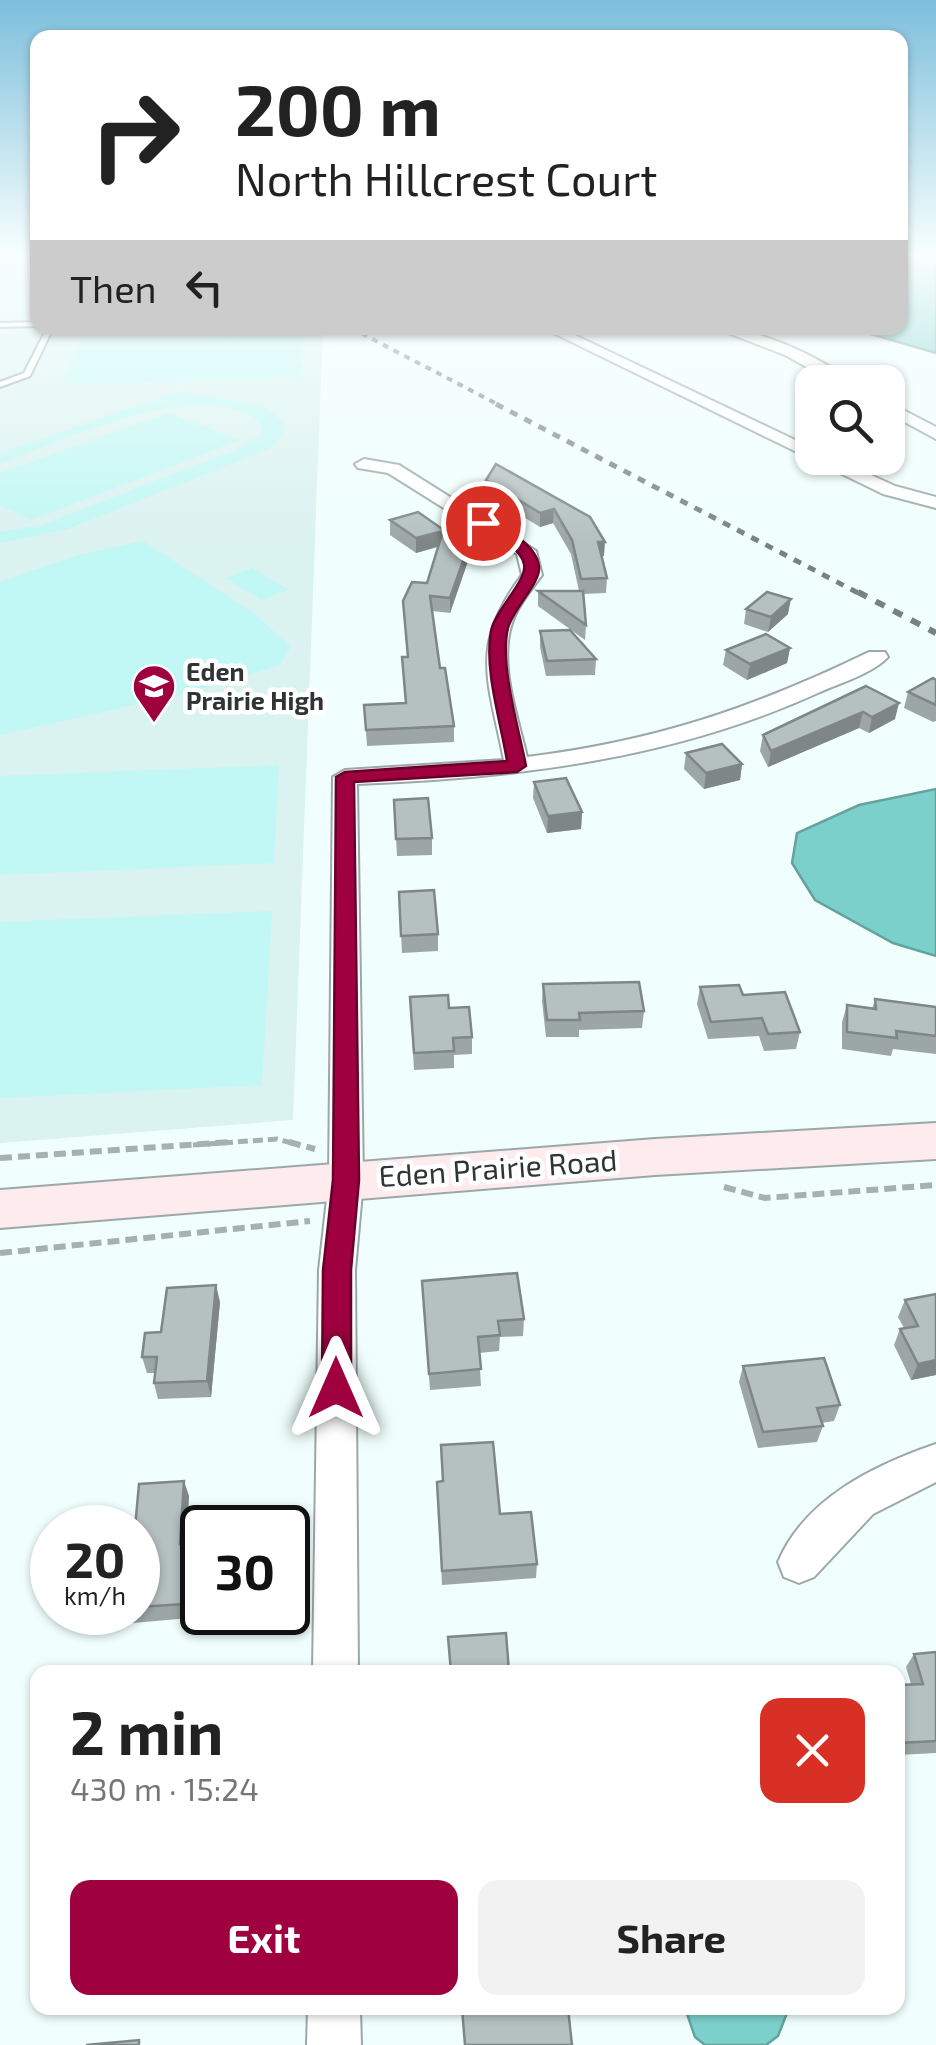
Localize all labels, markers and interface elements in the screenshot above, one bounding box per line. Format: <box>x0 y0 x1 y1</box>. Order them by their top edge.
text: 200 m <box>235 66 441 150</box>
icon: right <box>70 70 200 200</box>
text: North Hillcrest Court <box>235 151 657 205</box>
icon: left <box>177 260 232 315</box>
text: Then <box>70 265 157 311</box>
map controls <box>795 365 905 475</box>
button: search <box>795 365 905 475</box>
pin <box>441 481 526 566</box>
icon: arrive <box>456 496 511 551</box>
place label: Eden Prairie High <box>186 656 324 715</box>
school or university icon: Eden Prairie High <box>131 663 177 724</box>
street label: Eden Prairie Road <box>377 1141 618 1193</box>
position arrow <box>284 1336 388 1440</box>
speed limit sign: 30 <box>180 1505 310 1635</box>
text: 20 <box>65 1528 125 1588</box>
text: km/h <box>64 1580 126 1610</box>
text: 2 min <box>70 1695 223 1767</box>
button: close <box>760 1698 865 1803</box>
text: 430 m · 15:24 <box>70 1769 259 1807</box>
button: Exit <box>70 1880 458 1995</box>
button: Share <box>478 1880 865 1995</box>

